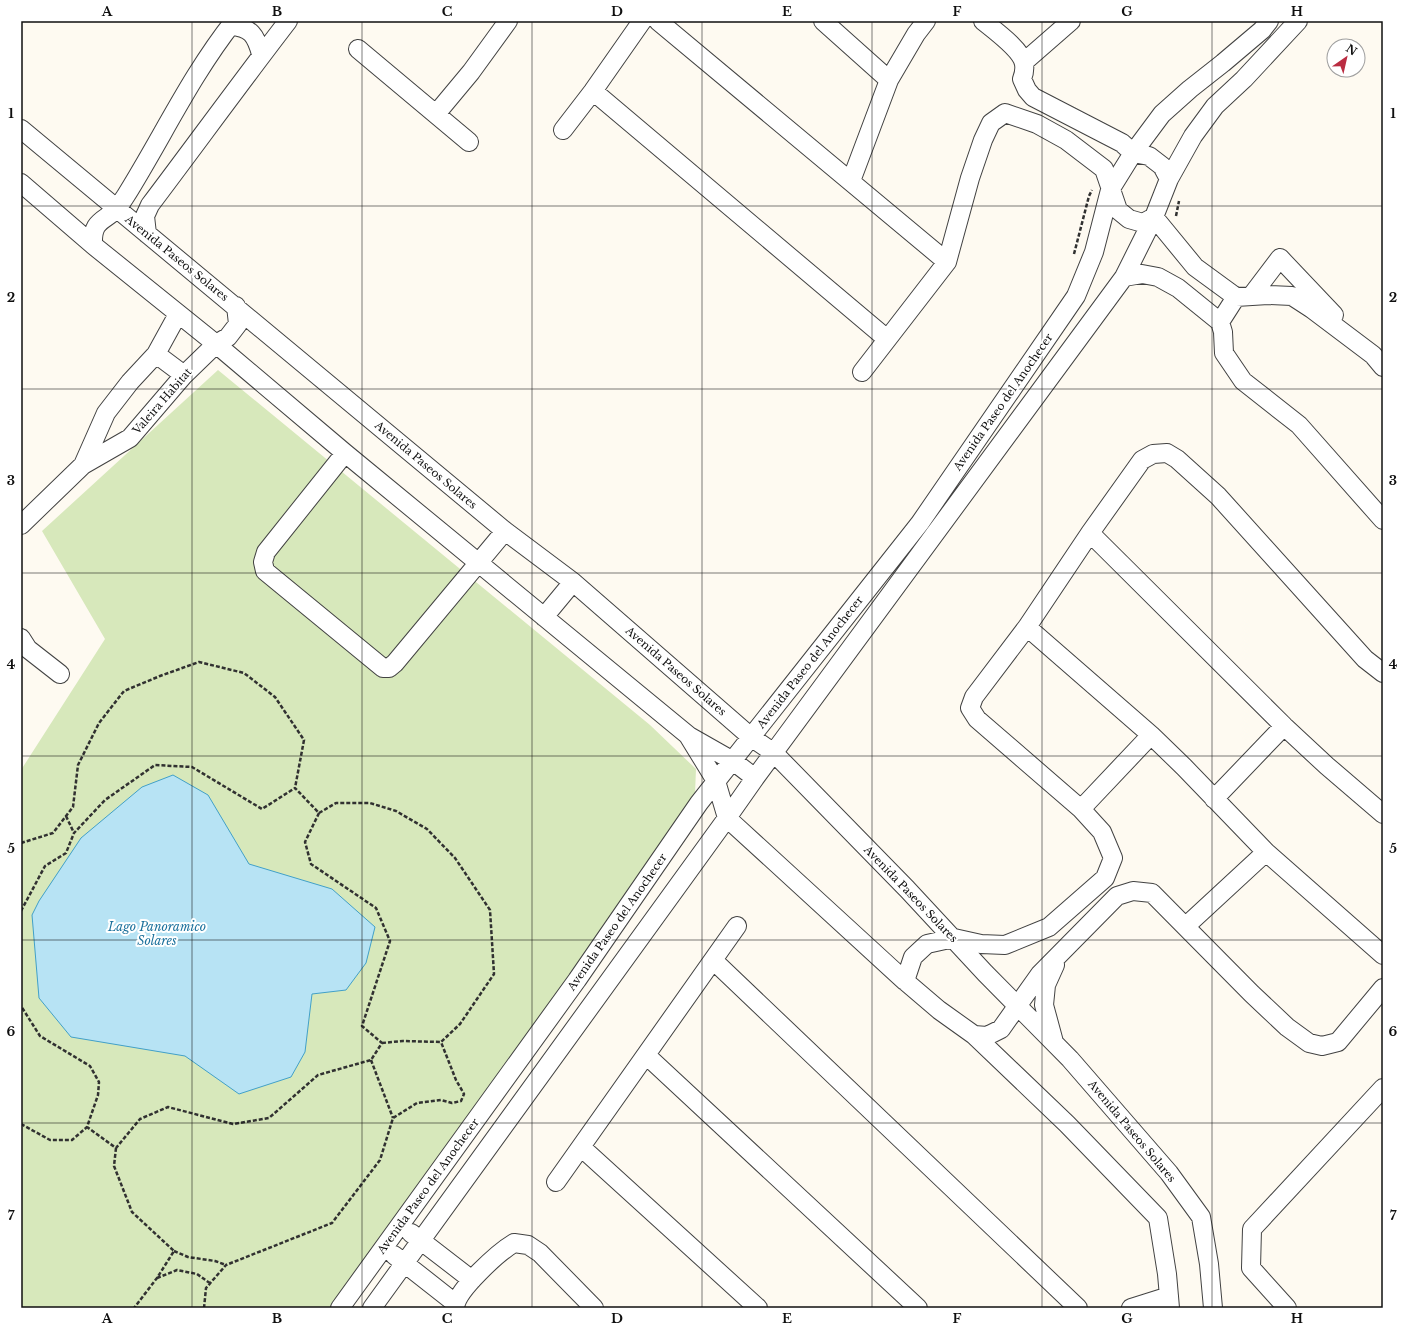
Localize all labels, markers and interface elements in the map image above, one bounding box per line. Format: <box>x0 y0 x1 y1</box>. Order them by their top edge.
text: A <box>101 3 113 20</box>
text: B <box>272 3 282 20</box>
text: C <box>442 3 453 20</box>
text: D <box>611 3 623 20</box>
text: E <box>782 3 792 20</box>
text: F <box>953 3 962 20</box>
text: G <box>1121 3 1133 20</box>
text: H <box>1291 3 1303 20</box>
north arrow <box>1326 38 1366 78</box>
text: N <box>1343 41 1360 59</box>
text: 1 <box>8 105 14 122</box>
text: 1 <box>1390 105 1396 122</box>
street label: Avenida Paseos Solares <box>122 211 232 304</box>
text: 2 <box>7 289 15 306</box>
text: 2 <box>1389 289 1397 306</box>
street label: Avenida Paseo del Anochecer <box>950 330 1056 474</box>
street label: Valeira Habitat <box>129 364 195 438</box>
street label: Avenida Paseos Solares <box>371 418 480 512</box>
text: 3 <box>7 472 15 489</box>
text: 3 <box>1389 472 1397 489</box>
street label: Avenida Paseo del Anochecer <box>753 592 867 732</box>
street label: Avenida Paseos Solares <box>622 623 729 719</box>
text: 4 <box>7 656 16 673</box>
text: 4 <box>1389 656 1398 673</box>
text: 5 <box>7 840 15 857</box>
text: 5 <box>1389 840 1397 857</box>
street label: Avenida Paseos Solares <box>860 842 961 945</box>
street label: Avenida Paseo del Anochecer <box>564 850 670 994</box>
water label: Lago Panoramico Solares <box>107 919 206 948</box>
text: 6 <box>7 1023 16 1040</box>
text: 6 <box>1389 1023 1398 1040</box>
street label: Avenida Paseos Solares <box>1085 1076 1179 1185</box>
street label: Avenida Paseo del Anochecer <box>373 1115 482 1257</box>
text: 7 <box>8 1207 15 1224</box>
text: 7 <box>1390 1207 1397 1224</box>
text: A <box>101 1310 113 1327</box>
text: B <box>272 1310 282 1327</box>
text: C <box>442 1310 453 1327</box>
text: D <box>611 1310 623 1327</box>
text: E <box>782 1310 792 1327</box>
text: F <box>953 1310 962 1327</box>
text: G <box>1121 1310 1133 1327</box>
text: H <box>1291 1310 1303 1327</box>

